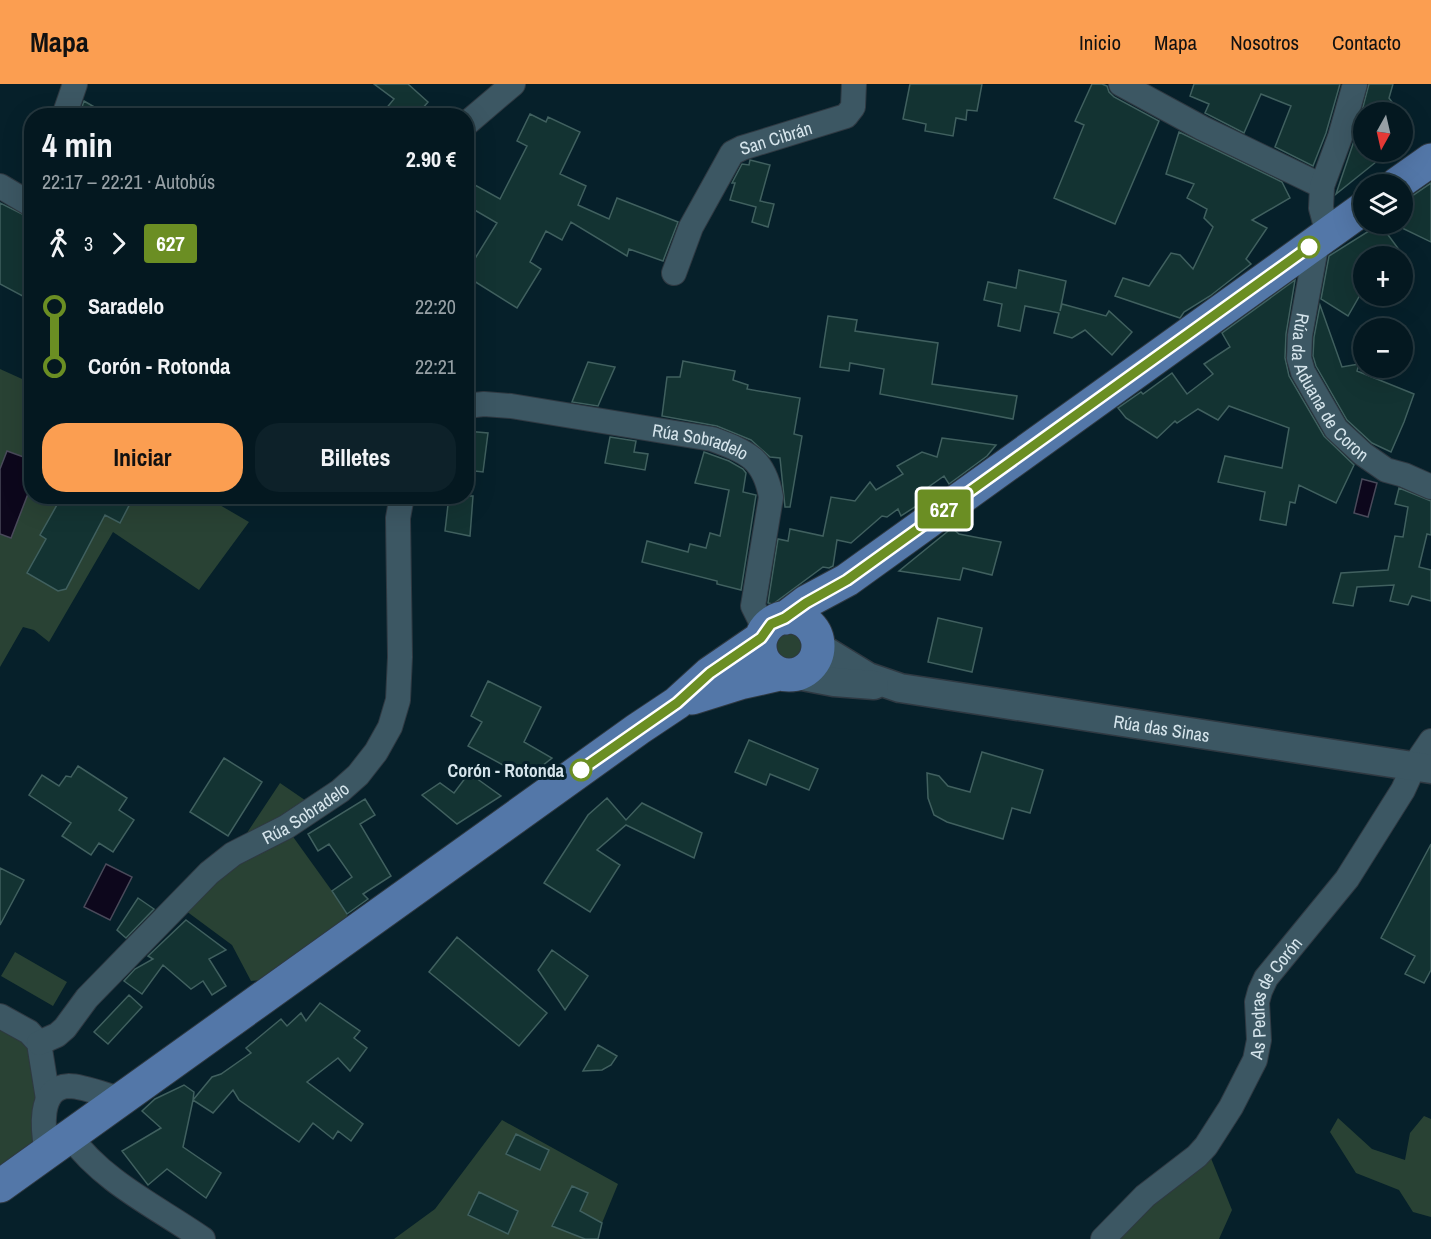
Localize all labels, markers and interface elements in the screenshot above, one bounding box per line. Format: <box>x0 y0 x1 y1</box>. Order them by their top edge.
text: Mapa <box>30 23 89 61</box>
text: Inicio <box>1079 28 1121 57</box>
text: Mapa <box>1154 28 1197 57</box>
text: Nosotros <box>1230 28 1299 57</box>
text: Contacto <box>1332 28 1401 57</box>
north arrow <box>1353 102 1413 162</box>
map controls <box>1353 102 1413 378</box>
street label: San Cibrán <box>736 115 815 161</box>
text: 4 min <box>42 123 113 167</box>
text: 2.90 € <box>406 144 456 174</box>
text: 22:17 – 22:21 · Autobús <box>42 168 215 195</box>
button: layers <box>1353 174 1413 234</box>
icon: walk <box>42 227 75 260</box>
icon: forward <box>102 227 135 260</box>
text: 627 <box>156 229 185 258</box>
text: 3 <box>84 230 93 257</box>
unlabelled marker <box>1298 236 1320 258</box>
button: + <box>1353 246 1413 306</box>
text: Saradelo <box>88 291 164 321</box>
text: 22:20 <box>415 293 456 320</box>
street label: Rúa da Aduana de Coron <box>1286 311 1374 467</box>
button: − <box>1353 318 1413 378</box>
text: Corón - Rotonda <box>88 351 230 381</box>
text: 22:21 <box>415 353 456 380</box>
street label: Rúa Sobradelo <box>651 417 753 465</box>
button: Iniciar <box>42 423 243 492</box>
button: Billetes <box>255 423 456 492</box>
line badge: 627 <box>910 490 978 528</box>
text: 627 <box>930 495 958 524</box>
street label: Rúa das Sinas <box>1112 708 1211 748</box>
place label: Corón - Rotonda <box>448 758 565 783</box>
marker: Corón - Rotonda <box>570 759 592 781</box>
street label: Rúa Sobradelo <box>258 776 354 850</box>
street label: As Pedras de Corón <box>1243 931 1307 1062</box>

